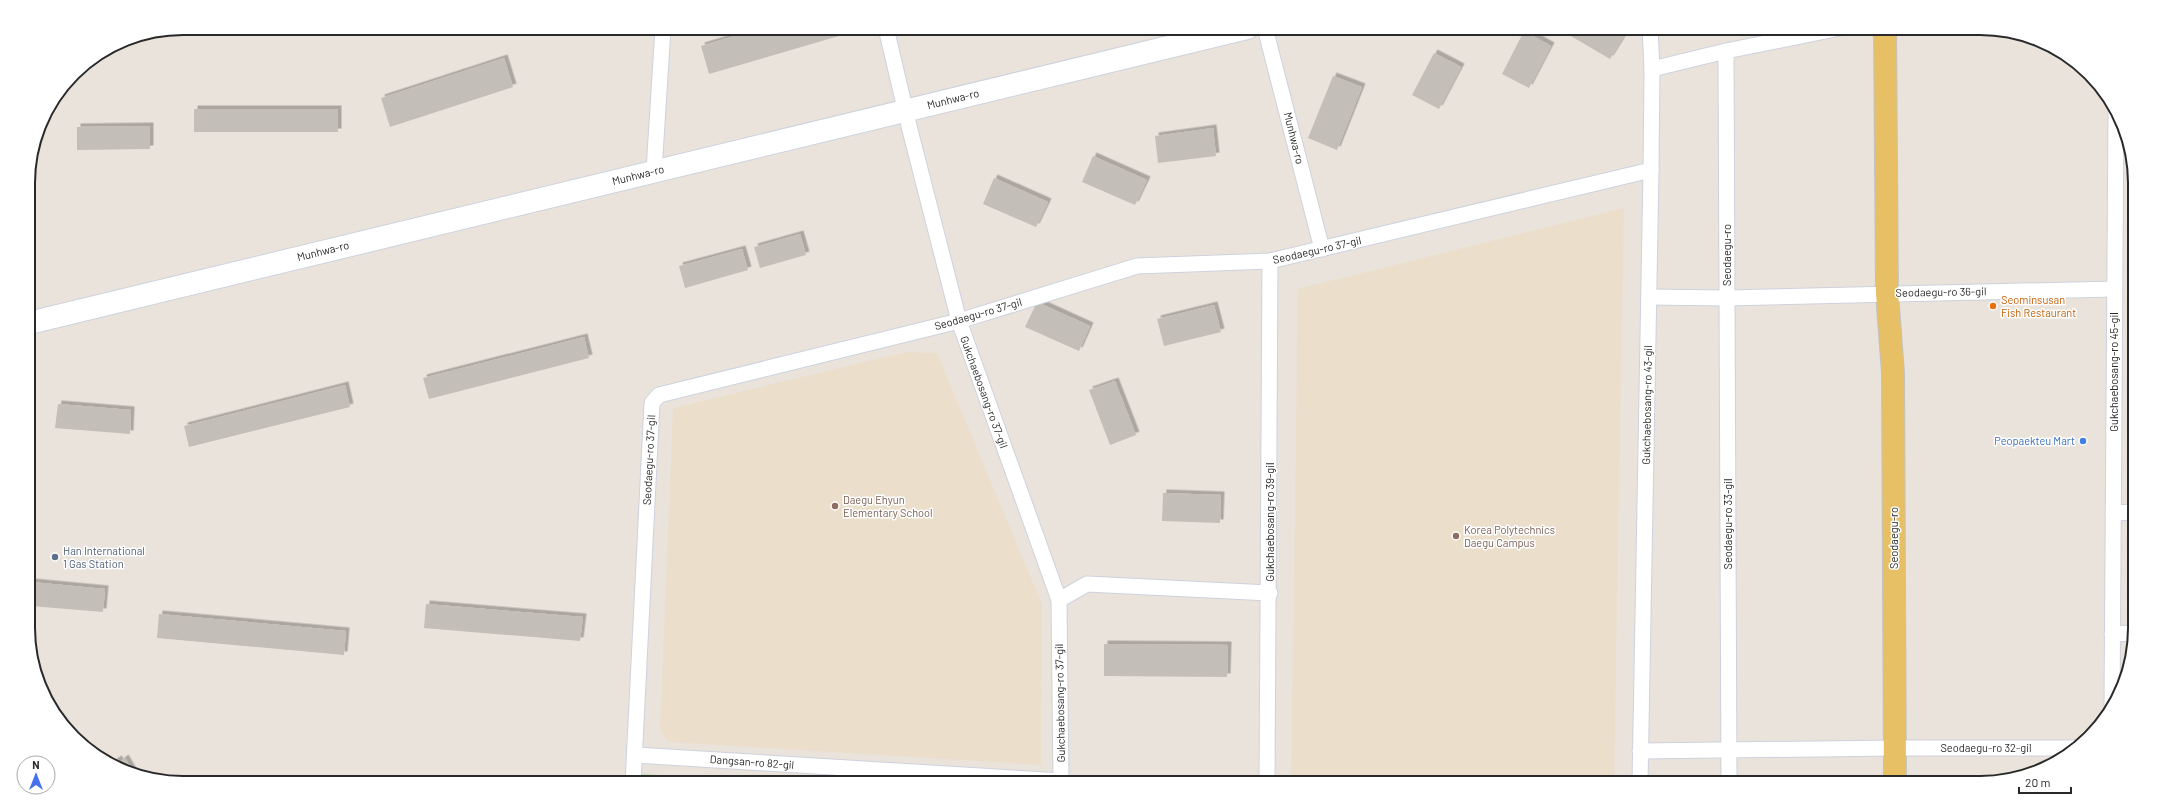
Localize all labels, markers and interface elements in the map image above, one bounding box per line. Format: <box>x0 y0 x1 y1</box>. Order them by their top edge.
street label: Munhwa-ro <box>925 86 980 111</box>
street label: Munhwa-ro <box>1282 110 1307 165</box>
street label: Munhwa-ro <box>610 162 665 187</box>
street label: Seodaegu-ro <box>1720 224 1733 286</box>
street label: Seodaegu-ro 37-gil <box>1271 233 1362 266</box>
street label: Munhwa-ro <box>295 238 350 263</box>
street label: Seodaegu-ro 36-gil <box>1895 284 1987 299</box>
place label: Seominsusan Fish Restaurant <box>2001 293 2076 319</box>
street label: Seodaegu-ro 37-gil <box>933 295 1023 332</box>
marker: Seominsusan Fish Restaurant <box>1988 301 1998 311</box>
street label: Gukchaebosang-ro 45-gil <box>2107 312 2120 432</box>
street label: Gukchaebosang-ro 37-gil <box>958 334 1011 450</box>
street label: Gukchaebosang-ro 43-gil <box>1639 345 1654 465</box>
street label: Seodaegu-ro 37-gil <box>640 414 657 505</box>
place label: Peopaekteu Mart <box>1994 434 2075 447</box>
marker: Peopaekteu Mart <box>2078 436 2088 446</box>
street label: Gukchaebosang-ro 39-gil <box>1263 462 1276 582</box>
street label: Seodaegu-ro 33-gil <box>1721 479 1734 569</box>
place label: Daegu Ehyun Elementary School <box>843 493 933 519</box>
marker: Daegu Ehyun Elementary School <box>830 501 840 511</box>
street label: Seodaegu-ro <box>1887 507 1900 569</box>
place label: Korea Polytechnics Daegu Campus <box>1464 523 1555 549</box>
marker: Korea Polytechnics Daegu Campus <box>1451 531 1461 541</box>
place label: Han International 1 Gas Station <box>63 544 145 570</box>
marker: Han International 1 Gas Station <box>50 552 60 562</box>
street label: Gukchaebosang-ro 37-gil <box>1052 644 1067 762</box>
street label: Seodaegu-ro 32-gil <box>1940 741 2032 754</box>
street label: Dangsan-ro 82-gil <box>709 752 795 771</box>
north arrow <box>16 755 56 795</box>
text: N <box>32 758 40 771</box>
scale bar <box>2019 769 2071 795</box>
text: 20 m <box>2025 775 2051 789</box>

